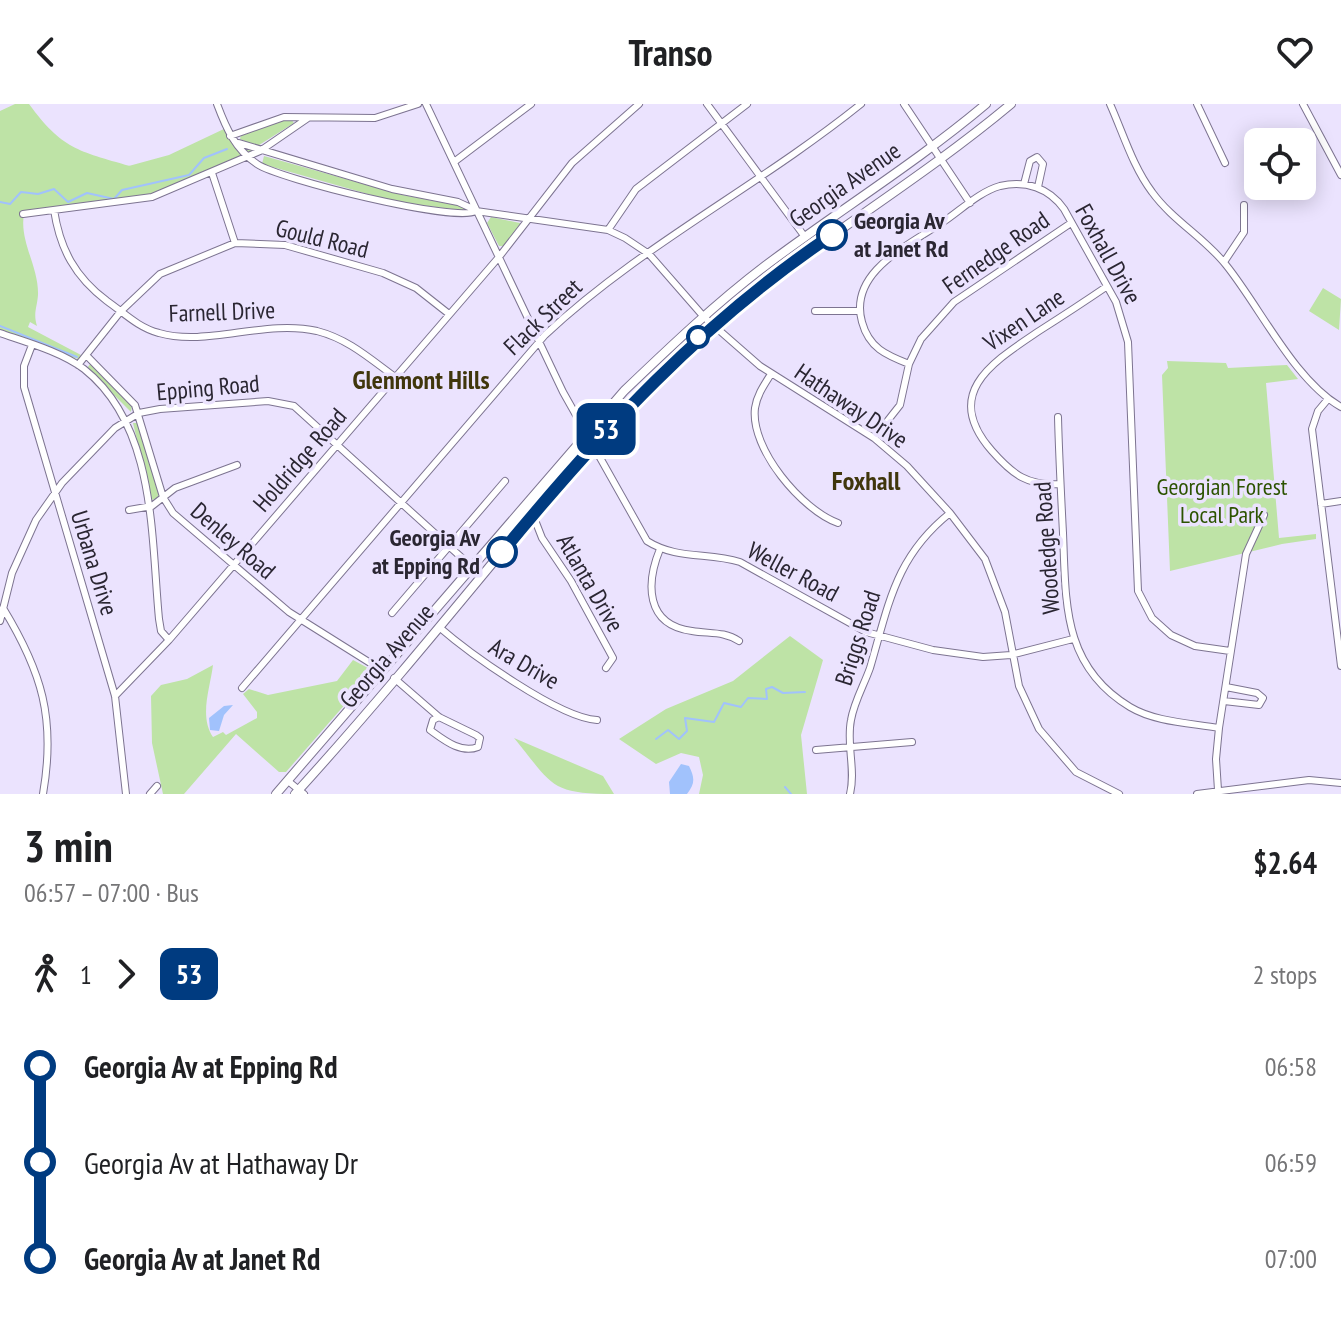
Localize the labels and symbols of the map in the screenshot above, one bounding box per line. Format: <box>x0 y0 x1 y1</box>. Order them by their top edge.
street label: Georgia Avenue <box>783 135 906 234</box>
street label: Foxhall Drive <box>1068 198 1149 309</box>
street label: Fernedge Road <box>936 204 1055 301</box>
place label: Georgia Av at Janet Rd <box>854 205 948 264</box>
street label: Gould Road <box>272 212 372 265</box>
marker: Georgia Av at Janet Rd <box>817 220 847 250</box>
street label: Flack Street <box>497 271 589 362</box>
street label: Vixen Lane <box>977 281 1070 358</box>
street label: Farnell Drive <box>168 294 276 329</box>
unlabelled marker <box>687 326 709 348</box>
street label: Hathaway Drive <box>789 356 914 455</box>
district label: Glenmont Hills <box>353 363 490 396</box>
street label: Epping Road <box>155 368 261 407</box>
street label: Holdridge Road <box>246 401 353 518</box>
line badge: 53 <box>570 403 642 455</box>
district label: Foxhall <box>832 464 901 497</box>
park label: Georgian Forest Local Park <box>1157 471 1288 530</box>
street label: Woodedge Road <box>1026 481 1067 615</box>
street label: Denley Road <box>184 495 282 586</box>
street label: Urbana Drive <box>64 507 125 619</box>
place label: Georgia Av at Epping Rd <box>372 522 480 581</box>
street label: Atlanta Drive <box>550 528 631 637</box>
street label: Weller Road <box>742 535 844 608</box>
marker: Georgia Av at Epping Rd <box>487 537 517 567</box>
street label: Briggs Road <box>828 586 887 689</box>
street label: Georgia Avenue <box>333 597 441 714</box>
street label: Ara Drive <box>483 631 565 696</box>

